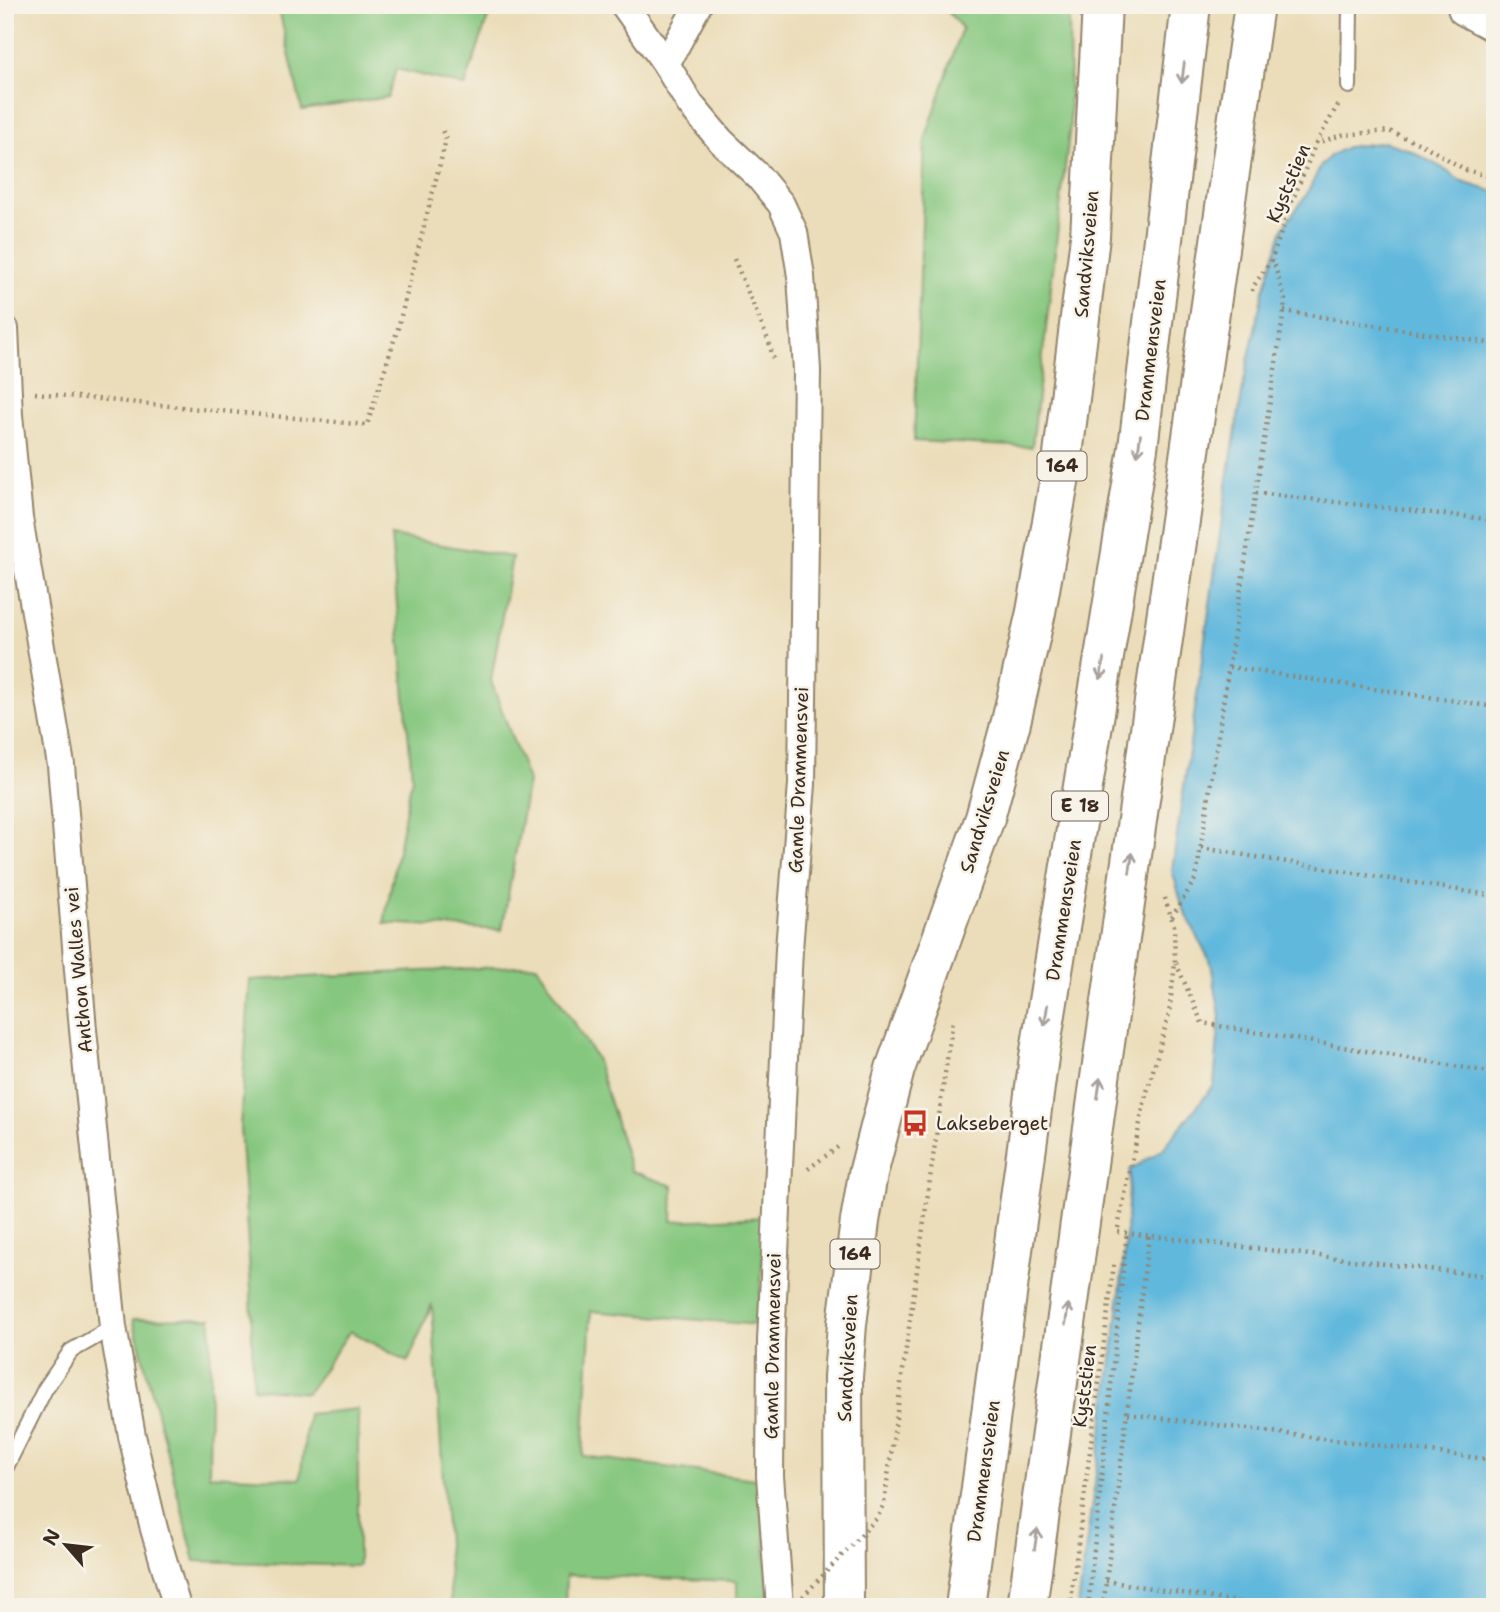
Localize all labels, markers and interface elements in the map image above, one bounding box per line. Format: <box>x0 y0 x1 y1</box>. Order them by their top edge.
one-way arrow <box>1177 61 1190 84</box>
street label: Kyststien <box>1261 140 1316 227</box>
street label: Sandviksveien <box>1068 189 1105 319</box>
street label: Drammensveien <box>1129 277 1172 423</box>
one-way arrow <box>1132 433 1145 456</box>
road number: 164 <box>1038 452 1086 480</box>
one-way arrow <box>1095 658 1108 680</box>
street label: Gamle Drammensvei <box>783 686 814 874</box>
street label: Sandviksveien <box>954 746 1015 876</box>
road number: E 18 <box>1052 792 1108 820</box>
street label: Drammensveien <box>1040 837 1087 983</box>
one-way arrow <box>1125 852 1138 875</box>
street label: Anthon Walles vei <box>59 886 98 1054</box>
one-way arrow <box>1039 1003 1052 1026</box>
one-way arrow <box>1092 1078 1105 1100</box>
bus stop icon: Lakseberget <box>900 1108 930 1138</box>
place label: Lakseberget <box>936 1111 1048 1136</box>
road number: 164 <box>830 1240 880 1268</box>
street label: Gamle Drammensvei <box>758 1252 787 1440</box>
street label: Sandviksveien <box>832 1293 863 1423</box>
one-way arrow <box>1061 1303 1074 1326</box>
street label: Kyststien <box>1067 1343 1102 1429</box>
street label: Drammensveien <box>961 1398 1006 1544</box>
north arrow <box>32 1510 102 1580</box>
text: N <box>37 1525 66 1550</box>
one-way arrow <box>1030 1528 1043 1551</box>

